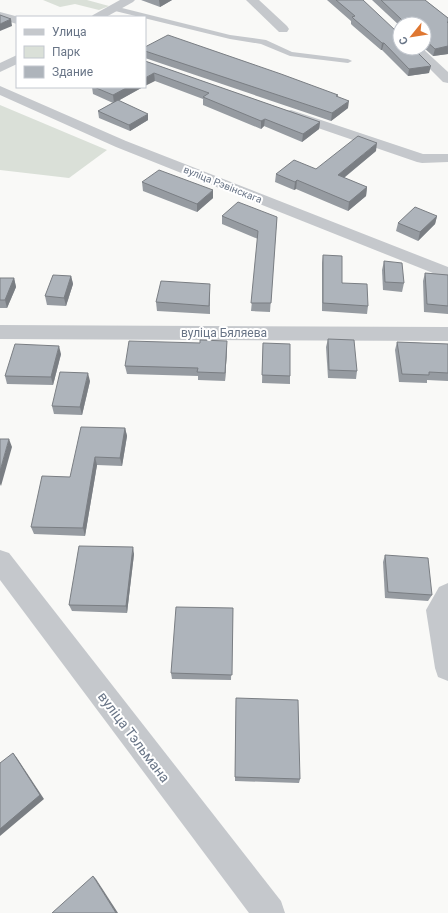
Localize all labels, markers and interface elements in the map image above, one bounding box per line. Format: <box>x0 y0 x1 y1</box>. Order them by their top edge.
legend <box>16 16 146 88</box>
north arrow <box>392 16 432 56</box>
text: Улица <box>52 25 87 39</box>
text: С <box>396 34 411 47</box>
text: Парк <box>52 45 81 59</box>
text: Здание <box>52 65 93 79</box>
street label: вуліца Рэвінскага <box>182 164 264 205</box>
street label: вуліца Бяляева <box>181 326 267 340</box>
street label: вуліца Тэльмана <box>95 689 173 785</box>

